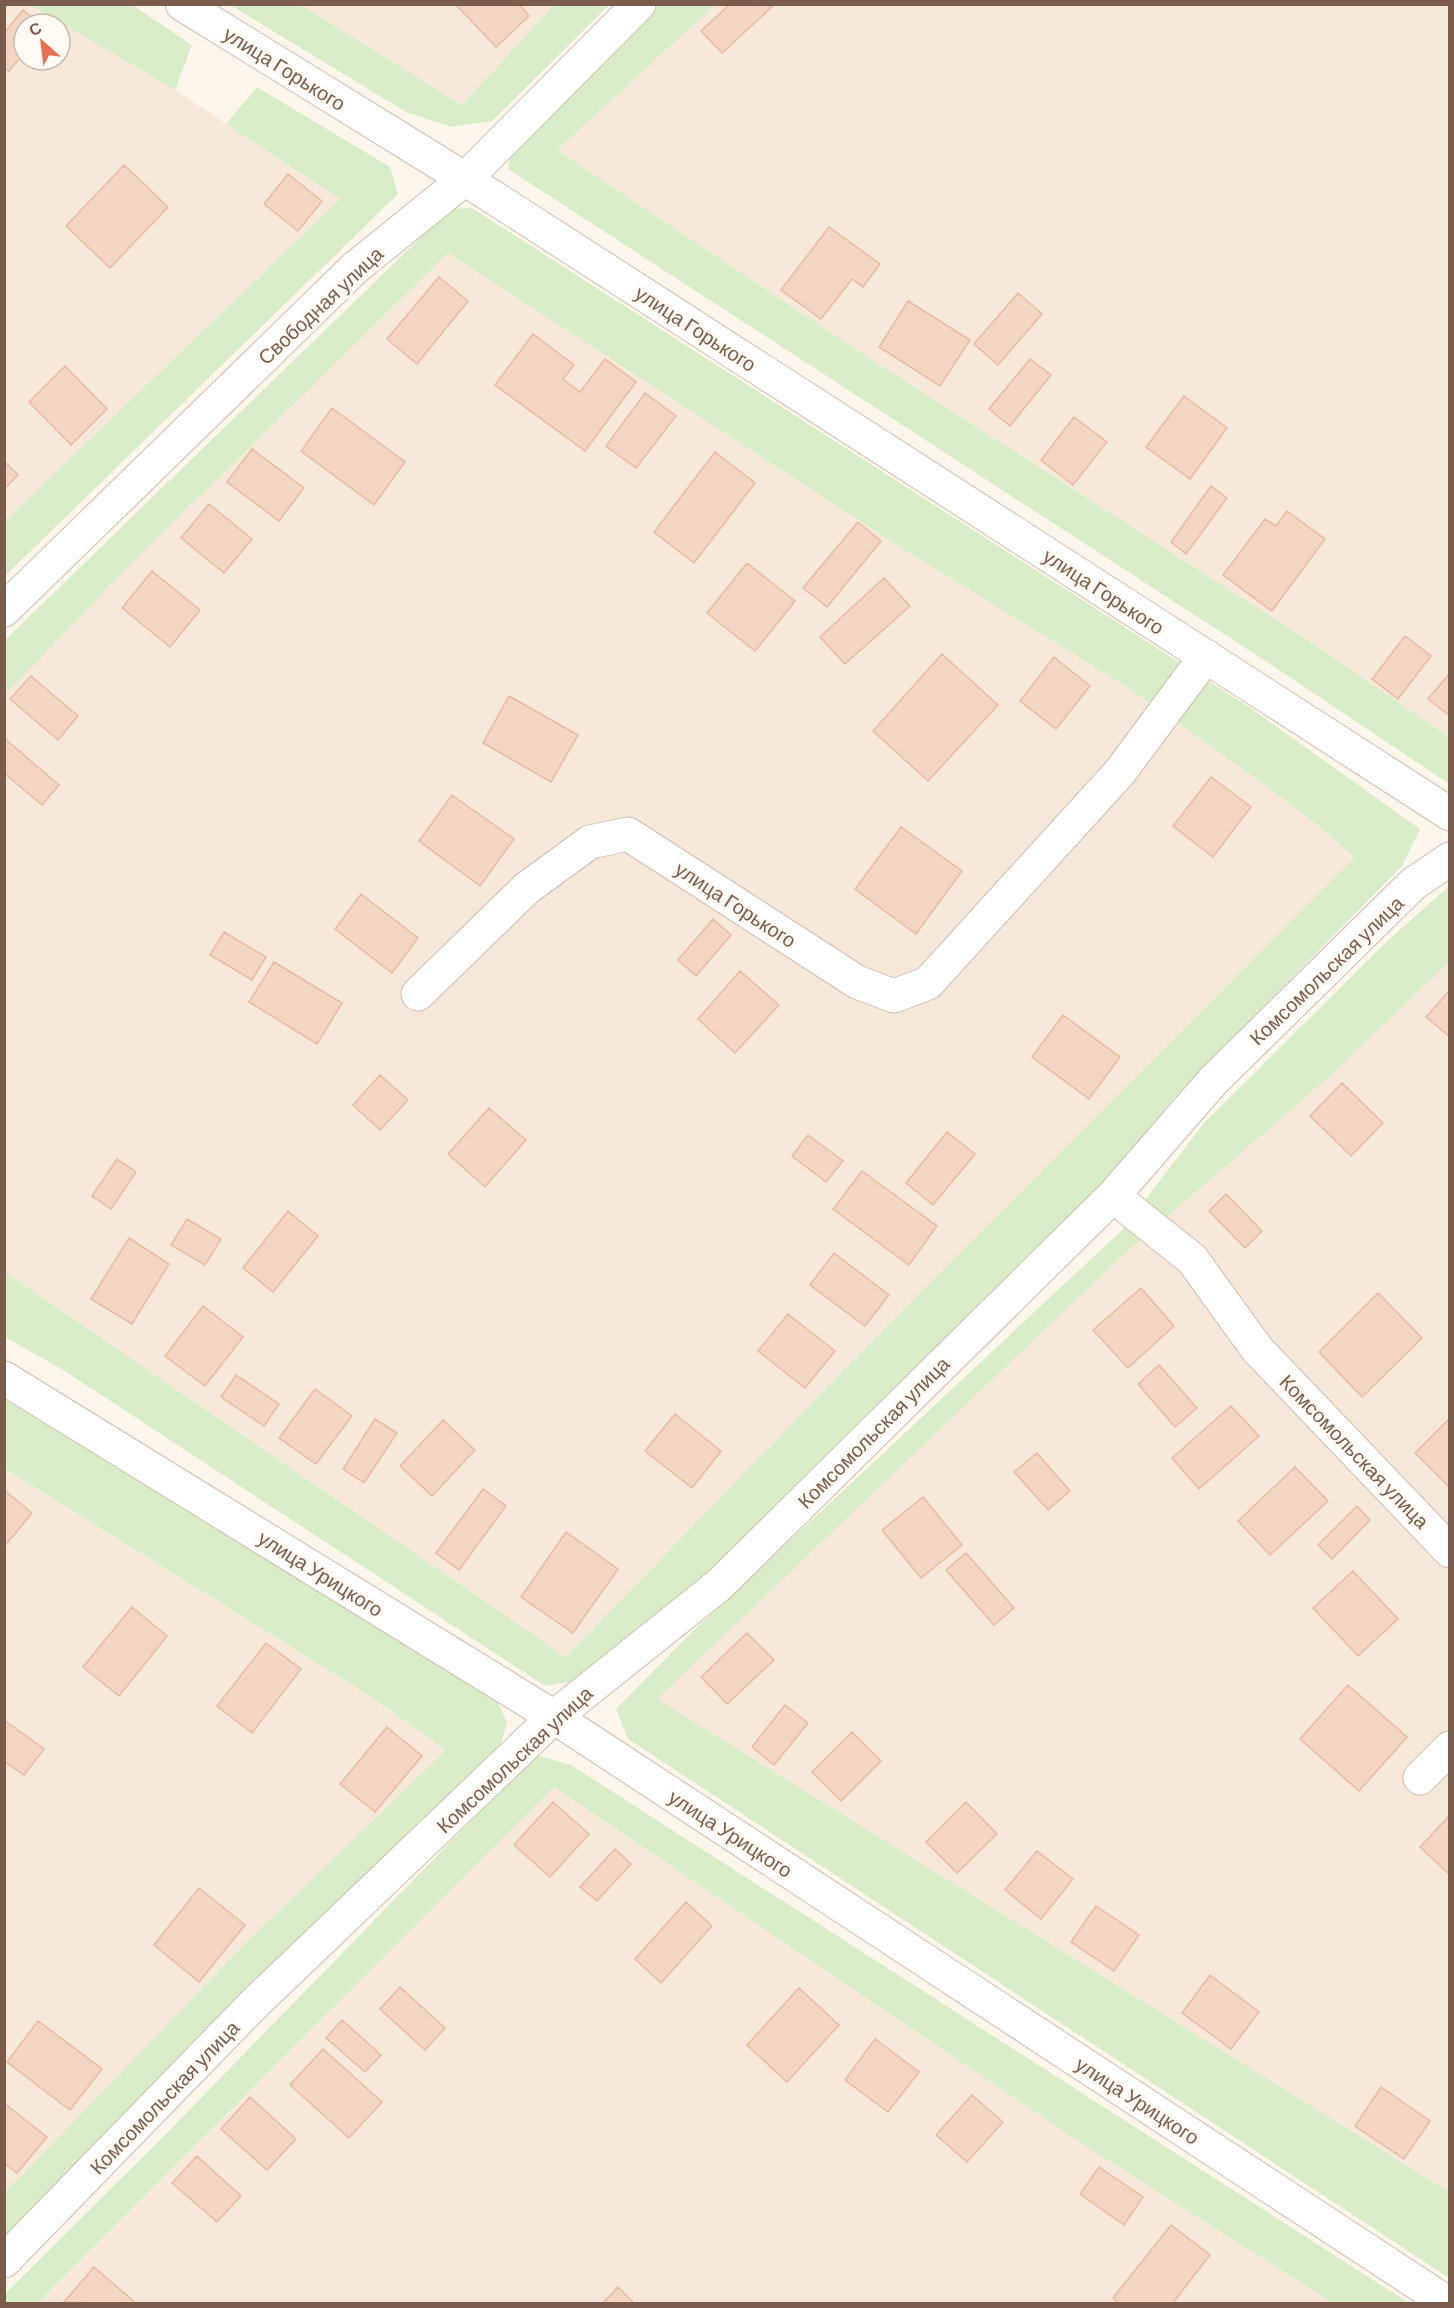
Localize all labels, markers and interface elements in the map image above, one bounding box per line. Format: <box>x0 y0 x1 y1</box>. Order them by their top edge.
north arrow <box>12 12 72 72</box>
text: С <box>25 17 45 39</box>
street label: улица Горького <box>220 21 350 115</box>
street label: Свободная улица <box>253 240 388 369</box>
street label: улица Горького <box>631 280 761 376</box>
street label: улица Горького <box>1039 543 1169 639</box>
street label: улица Горького <box>671 856 801 952</box>
street label: Комсомольская улица <box>1244 890 1409 1050</box>
street label: Комсомольская улица <box>792 1351 954 1513</box>
street label: Комсомольская улица <box>1275 1369 1435 1534</box>
street label: улица Урицкого <box>254 1525 388 1621</box>
street label: Комсомольская улица <box>431 1680 598 1838</box>
street label: улица Урицкого <box>665 1784 797 1882</box>
street label: Комсомольская улица <box>84 2014 244 2179</box>
street label: улица Урицкого <box>1072 2051 1204 2149</box>

